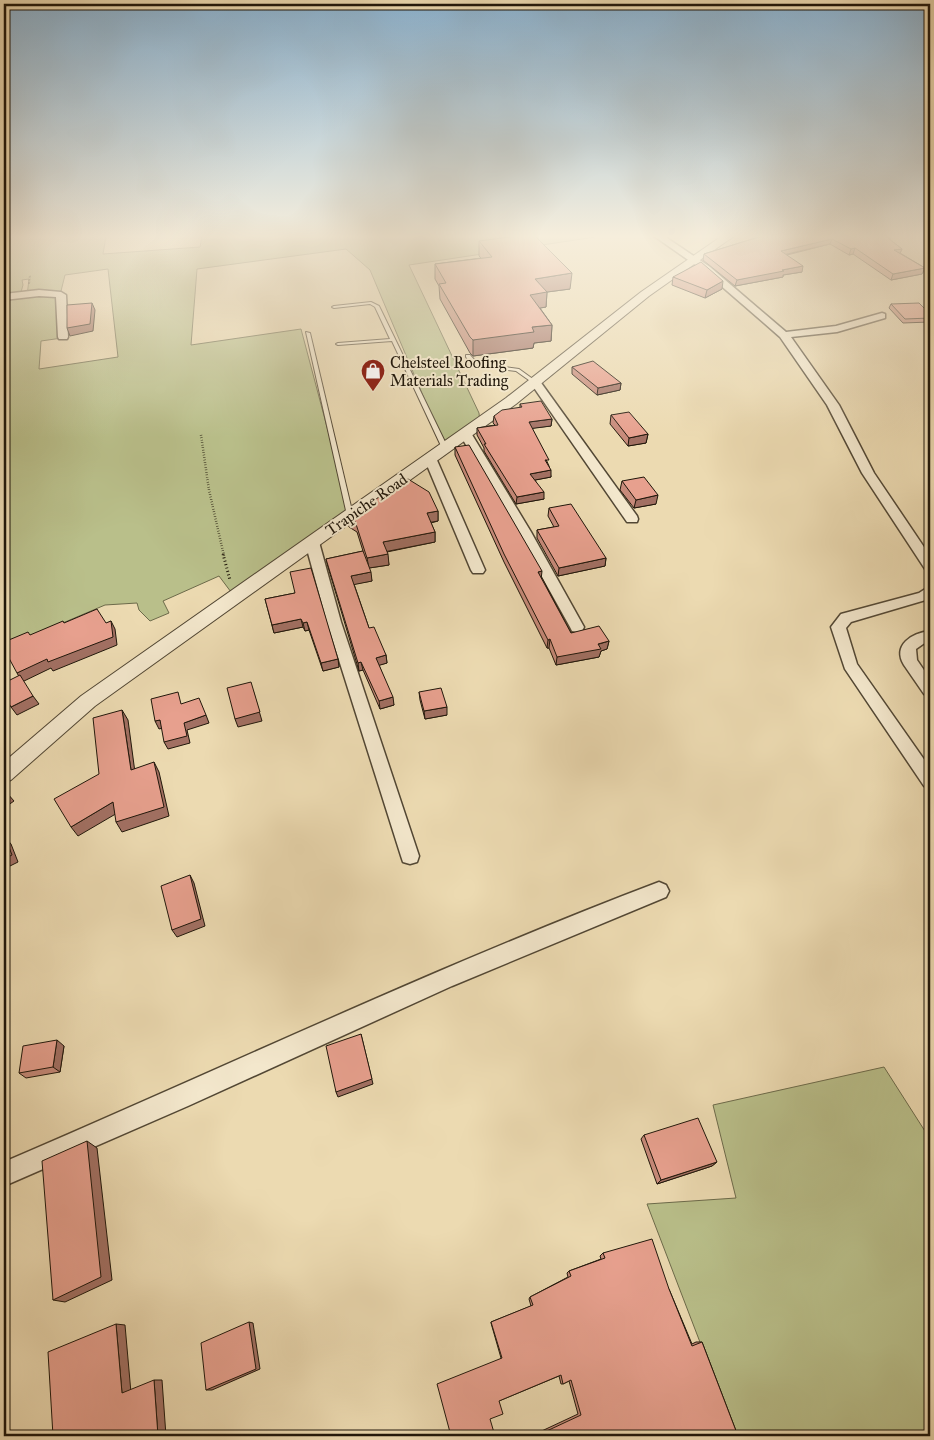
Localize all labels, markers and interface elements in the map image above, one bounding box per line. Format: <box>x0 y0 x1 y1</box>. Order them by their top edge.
place label: Chelsteel Roofing Materials Trading <box>390 353 509 391</box>
shop icon: Chelsteel Roofing Materials Trading <box>360 358 386 392</box>
street label: Trapiche Road <box>322 469 411 540</box>

